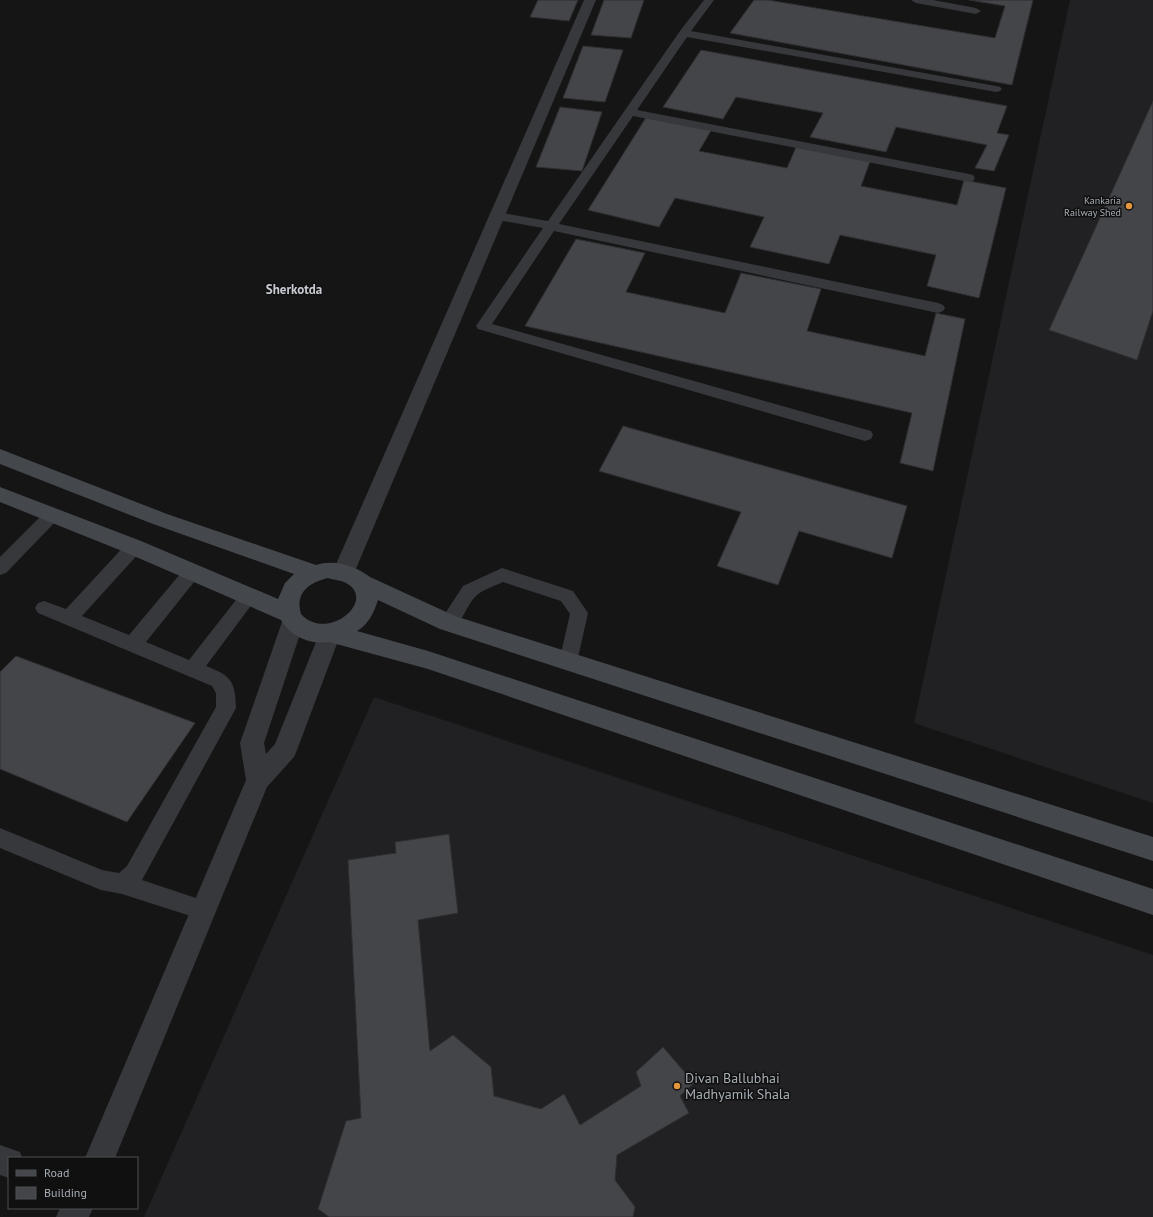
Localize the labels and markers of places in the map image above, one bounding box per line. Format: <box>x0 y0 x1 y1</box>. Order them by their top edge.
place label: Kankaria Railway Shed <box>1064 194 1121 219</box>
marker: Kankaria Railway Shed <box>1124 201 1134 211</box>
place label: Divan Ballubhai Madhyamik Shala <box>685 1069 790 1103</box>
marker: Divan Ballubhai Madhyamik Shala <box>672 1081 682 1091</box>

